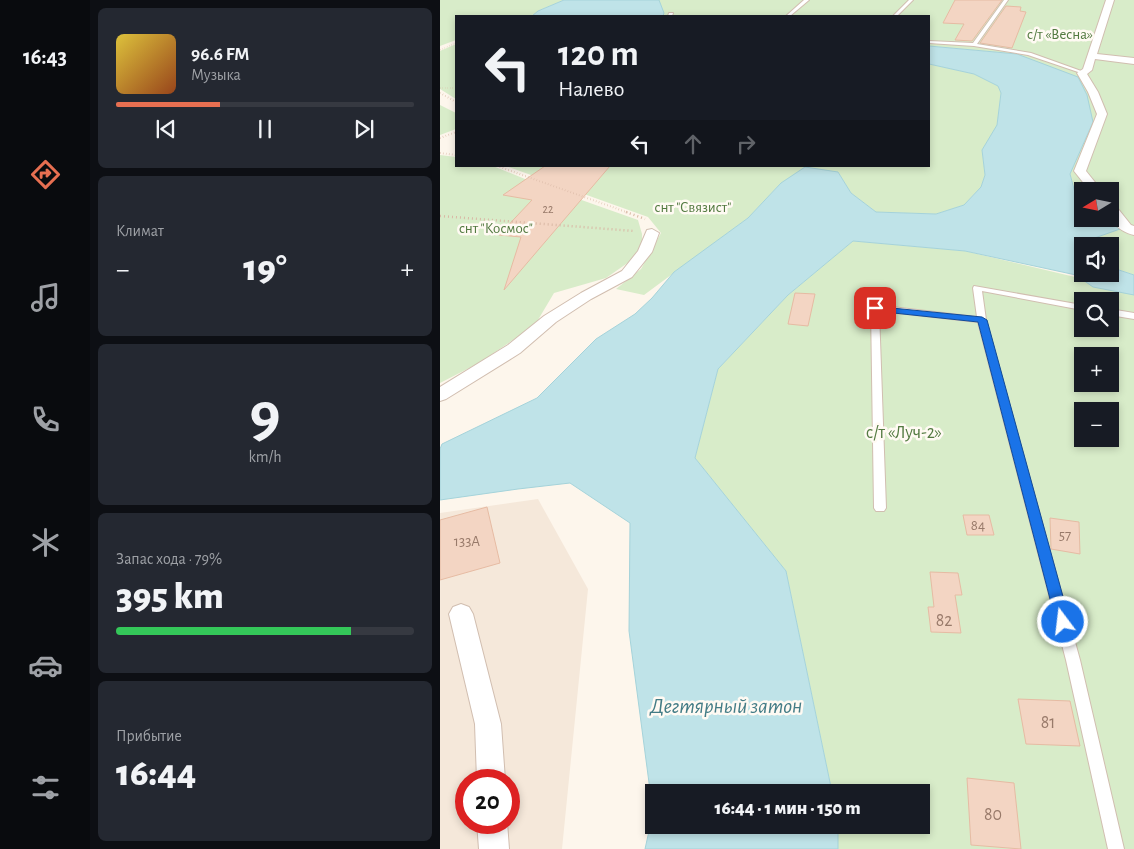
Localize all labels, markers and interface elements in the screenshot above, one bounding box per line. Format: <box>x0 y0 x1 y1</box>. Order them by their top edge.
park label: с/т «Весна» <box>1027 27 1093 42</box>
icon: left <box>475 35 540 100</box>
text: 120 m <box>558 37 639 72</box>
text: 96.6 FM <box>191 45 249 64</box>
text: 16:43 <box>23 46 67 68</box>
text: Музыка <box>191 67 241 83</box>
text: Налево <box>558 78 624 100</box>
icon: previous <box>152 115 180 143</box>
icon: pause <box>251 115 279 143</box>
icon: next <box>350 115 378 143</box>
icon: left <box>626 130 654 158</box>
icon: ahead <box>679 130 707 158</box>
icon: right <box>732 130 760 158</box>
icon: directions <box>28 157 63 192</box>
north arrow <box>1074 182 1119 228</box>
map controls <box>1074 182 1119 447</box>
park label: снт "Связист" <box>655 200 731 215</box>
house number: 22 <box>543 203 554 215</box>
park label: снт "Космос" <box>459 221 533 236</box>
text: Климат <box>116 223 164 239</box>
button: sound <box>1074 237 1119 282</box>
text: 19° <box>243 250 287 288</box>
text: − <box>116 256 129 284</box>
text: + <box>401 256 414 284</box>
icon: music <box>28 280 63 315</box>
pin <box>854 287 896 329</box>
button: search <box>1074 292 1119 337</box>
icon: arrive <box>861 294 889 322</box>
button: + <box>1074 347 1119 392</box>
text: 9 <box>249 383 281 448</box>
icon: phone <box>28 402 63 437</box>
button: − <box>1074 402 1119 447</box>
park label: с/т «Луч-2» <box>866 424 942 442</box>
text: km/h <box>248 449 282 465</box>
house number: 84 <box>971 518 985 533</box>
icon: climate <box>28 525 63 560</box>
house number: 57 <box>1059 528 1071 543</box>
house number: 133А <box>454 534 480 549</box>
text: Запас хода · 79% <box>116 551 222 567</box>
text: 395 km <box>116 578 224 616</box>
position arrow <box>1036 595 1088 647</box>
house number: 82 <box>936 612 952 630</box>
icon: car <box>28 648 63 683</box>
water label: Дегтярный затон <box>649 695 802 718</box>
house number: 81 <box>1041 714 1055 732</box>
text: Прибытие <box>116 728 182 744</box>
text: 16:44 <box>116 755 196 793</box>
speed limit sign: 20 <box>455 769 520 834</box>
icon: filters <box>28 770 63 805</box>
text: 16:44 · 1 мин · 150 m <box>714 799 861 818</box>
house number: 80 <box>984 806 1002 824</box>

